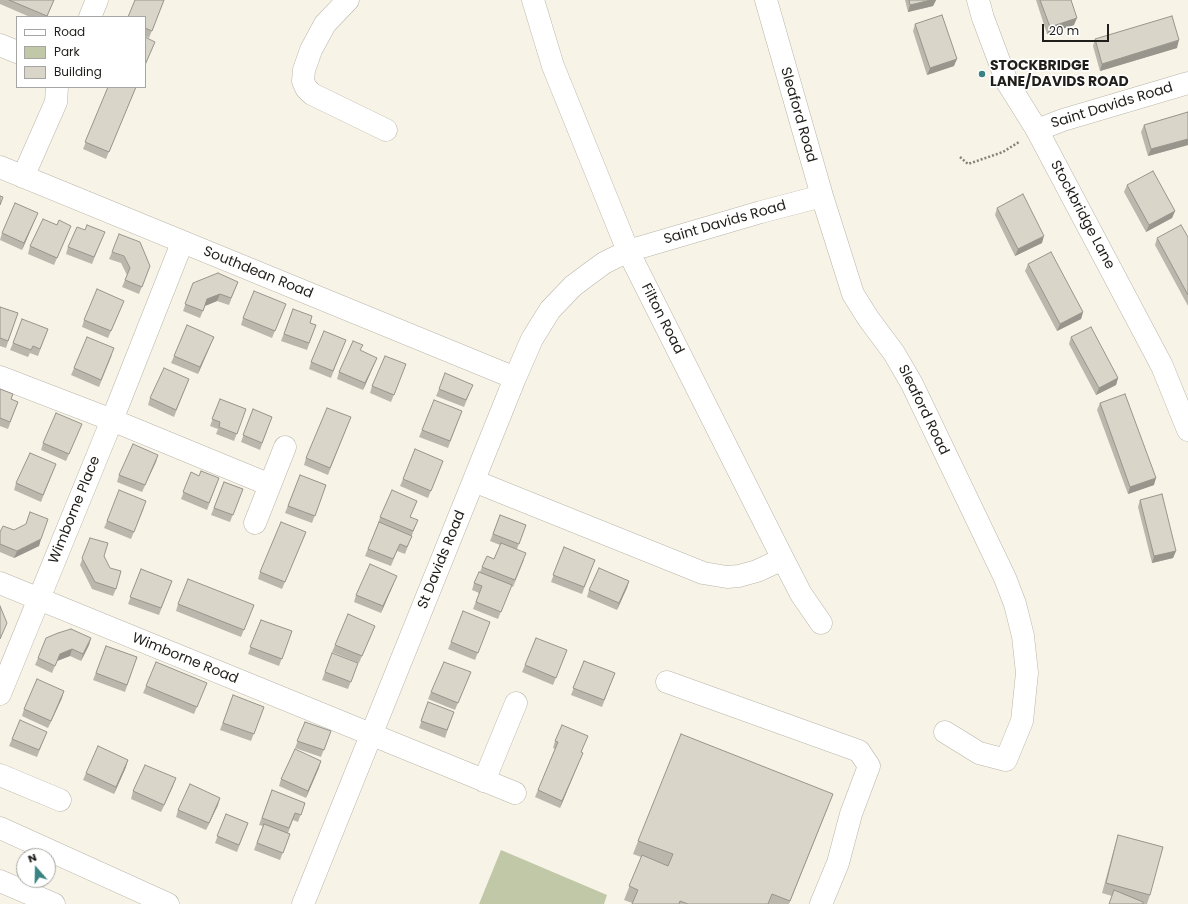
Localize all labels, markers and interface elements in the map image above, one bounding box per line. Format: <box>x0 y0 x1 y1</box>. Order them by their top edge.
legend <box>16 16 146 88</box>
scale bar <box>1044 16 1111 42</box>
text: 20 m <box>1049 22 1079 39</box>
text: Road <box>54 23 85 40</box>
text: Park <box>54 43 80 60</box>
place label: STOCKBRIDGE LANE/DAVIDS ROAD <box>990 58 1129 90</box>
text: Building <box>54 63 102 80</box>
street label: Sleaford Road <box>776 65 820 165</box>
marker: STOCKBRIDGE LANE/DAVIDS ROAD <box>977 69 987 79</box>
street label: Saint Davids Road <box>1049 79 1175 133</box>
street label: Stockbridge Lane <box>1046 158 1118 272</box>
street label: Saint Davids Road <box>662 197 788 249</box>
street label: Southdean Road <box>201 243 315 303</box>
street label: Filton Road <box>637 281 687 357</box>
street label: Sleaford Road <box>894 362 952 458</box>
street label: Wimborne Place <box>46 454 104 566</box>
street label: St Davids Road <box>415 508 469 612</box>
street label: Wimborne Road <box>129 630 241 688</box>
north arrow <box>16 848 56 888</box>
text: N <box>26 849 39 867</box>

